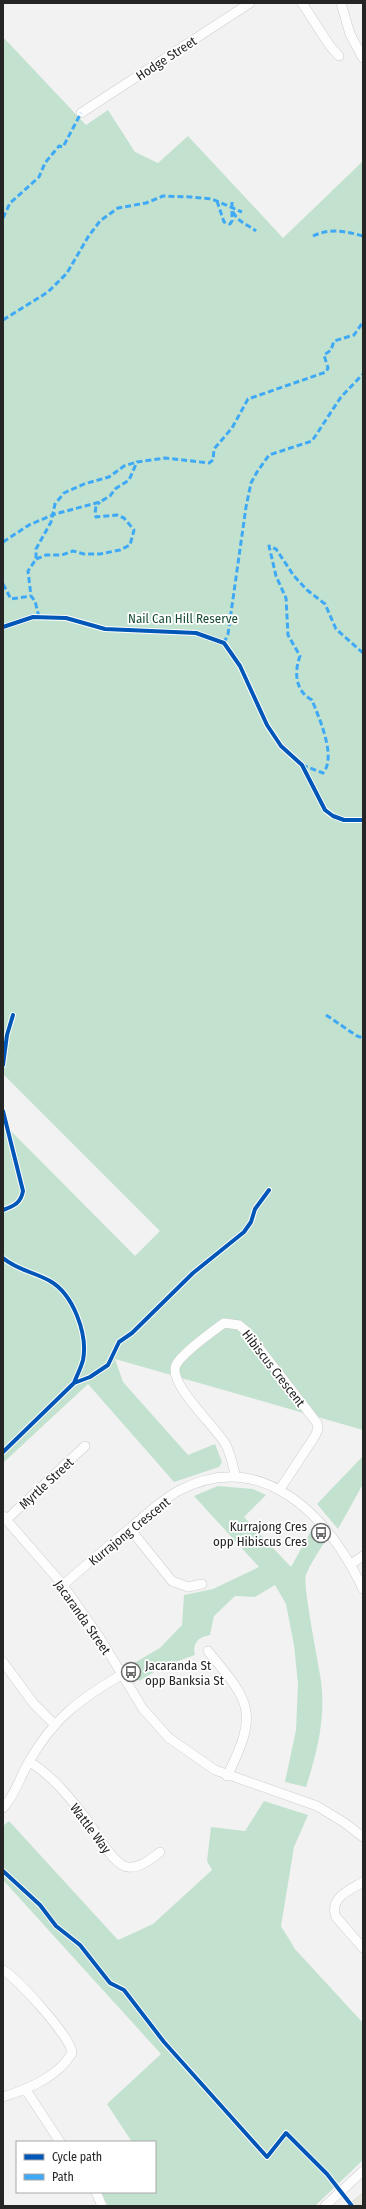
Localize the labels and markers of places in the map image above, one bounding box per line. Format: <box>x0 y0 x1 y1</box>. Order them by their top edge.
place label: Kurrajong Cres opp Hibiscus Cres <box>213 1519 307 1549</box>
bus stop icon: Kurrajong Cres opp Hibiscus Cres <box>310 1522 332 1544</box>
place label: Jacaranda St opp Banksia St <box>145 1658 225 1688</box>
bus stop icon: Jacaranda St opp Banksia St <box>120 1661 142 1683</box>

